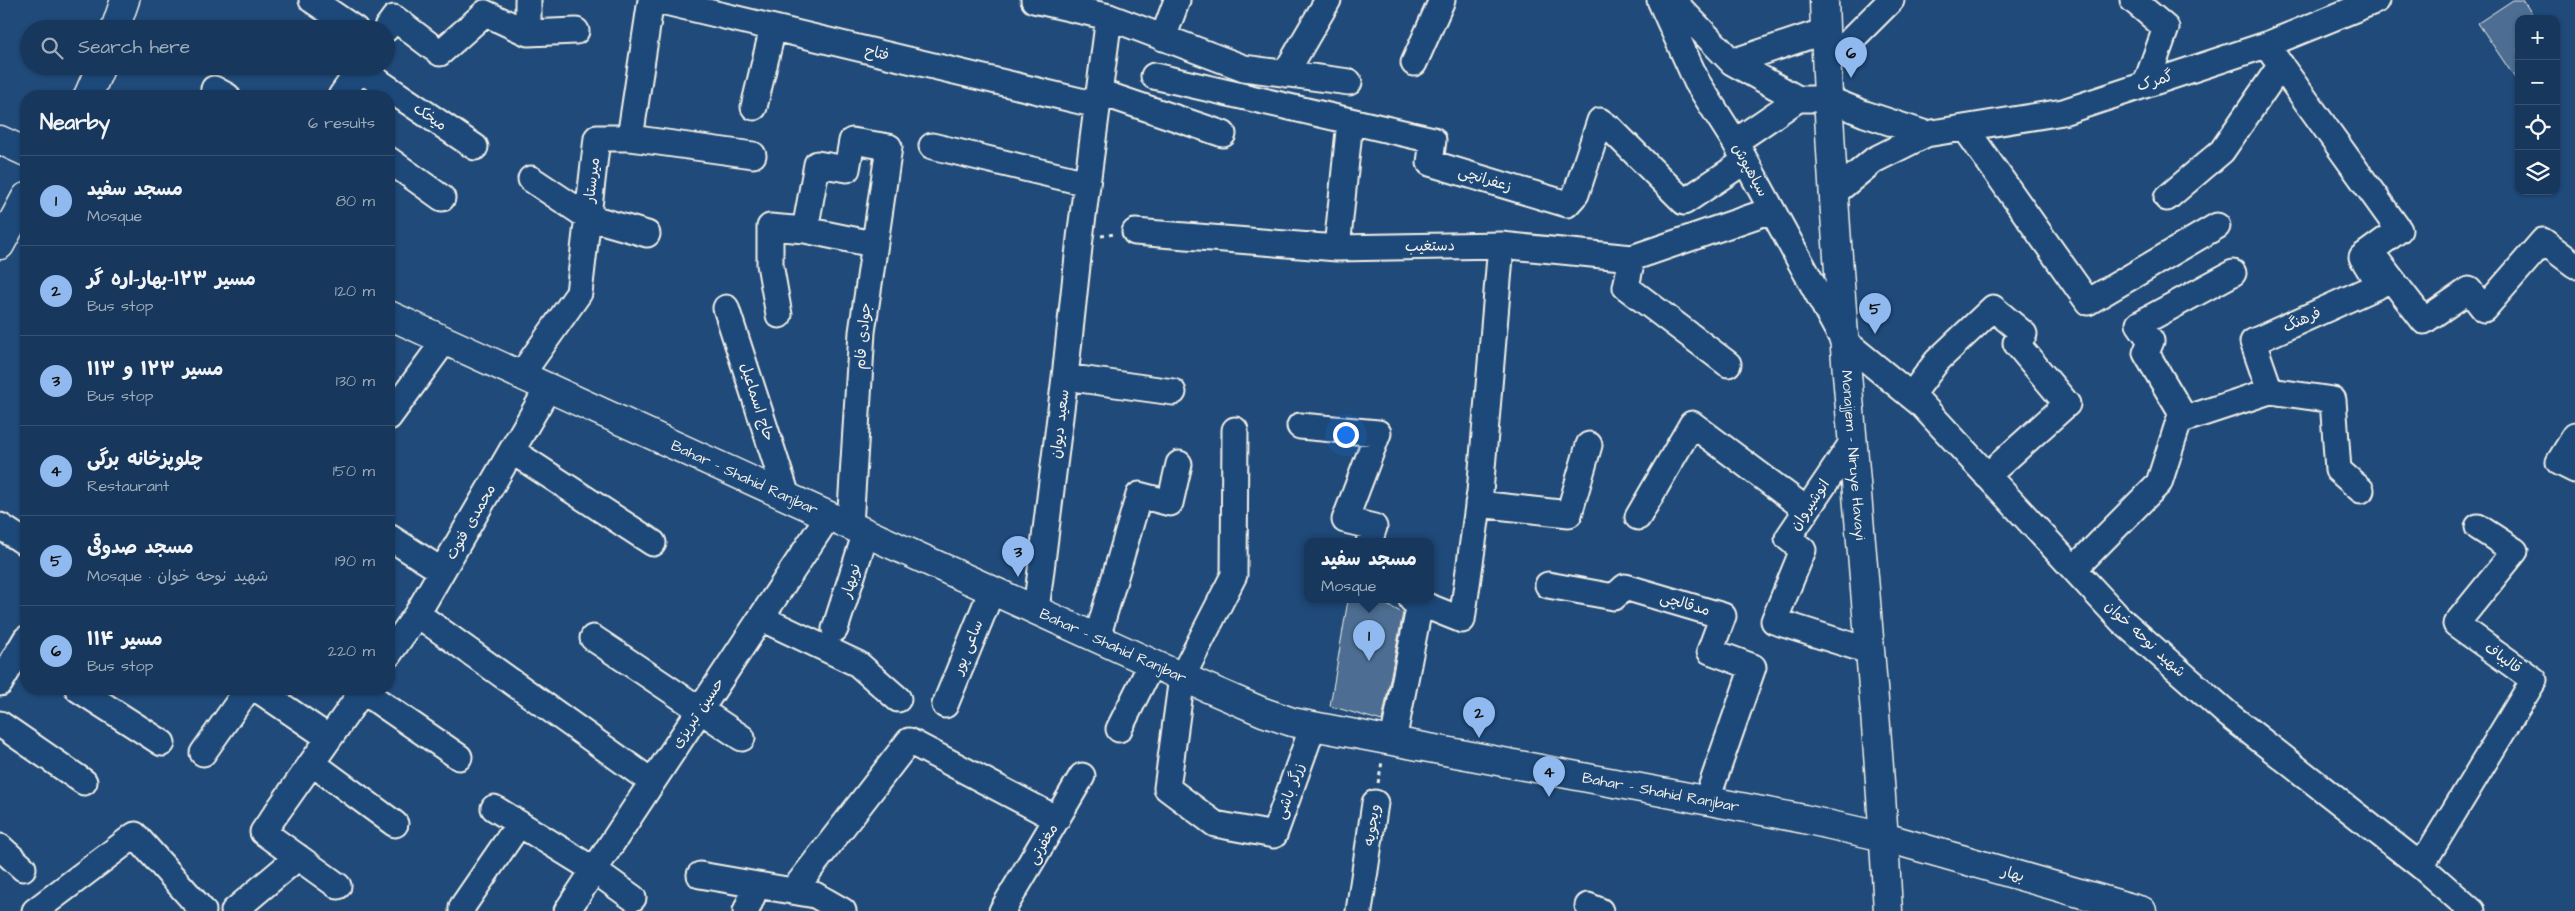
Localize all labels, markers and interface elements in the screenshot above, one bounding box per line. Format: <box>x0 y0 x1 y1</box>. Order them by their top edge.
map controls <box>2515 15 2560 195</box>
button: + <box>2515 15 2560 60</box>
search box <box>20 20 395 75</box>
icon: search <box>38 34 66 62</box>
text: Search here <box>78 34 190 61</box>
pin: 6 <box>1835 37 1867 78</box>
street label: فتاح <box>863 40 891 66</box>
button: − <box>2515 60 2560 105</box>
street label: گمرک <box>2134 65 2176 97</box>
street label: میخک <box>409 98 451 136</box>
button: locate <box>2515 105 2560 150</box>
text: Nearby <box>40 108 110 137</box>
text: 6 results <box>308 112 375 134</box>
street label: سیاهپوش <box>1727 140 1773 200</box>
button: layers <box>2515 150 2560 195</box>
street label: میرستار <box>579 156 605 205</box>
street label: زعفرانچی <box>1456 161 1514 197</box>
text: مسجد سفید <box>87 176 183 203</box>
text: 1 <box>55 190 57 212</box>
text: 80 m <box>336 190 375 212</box>
text: Mosque <box>87 205 142 227</box>
street label: دستغیب <box>1405 235 1455 257</box>
text: مسیر ۱۲۳-بهار-اره گر <box>87 266 256 293</box>
text: 2 <box>51 280 61 302</box>
text: 120 m <box>335 280 375 302</box>
pin: 5 <box>1859 293 1891 334</box>
text: Bus stop <box>87 295 153 317</box>
street label: جوادی فام <box>850 302 876 370</box>
street label: فرهنگ <box>2280 302 2324 338</box>
text: مسیر ۱۲۳ و ۱۱۳ <box>87 356 223 383</box>
street label: حاج اسماعیل <box>734 360 780 444</box>
street label: Monajjem - Niruye Havayi <box>1836 369 1871 542</box>
text: 3 <box>52 370 60 392</box>
text: 130 m <box>336 370 375 392</box>
text: Bus stop <box>87 385 153 407</box>
street label: سعید دیوان <box>1045 388 1075 460</box>
your location <box>1333 422 1359 448</box>
street label: Bahar - Shahid Ranjbar <box>668 435 822 520</box>
text: چلوپزخانه برگی <box>87 446 203 473</box>
text: 4 <box>51 460 61 482</box>
text: 150 m <box>333 460 375 482</box>
text: Restaurant <box>87 475 169 497</box>
street label: انوشیروان <box>1785 475 1835 535</box>
street label: محمدی فتوت <box>441 480 501 564</box>
text: مسجد صدوقی <box>87 534 194 561</box>
pin: 3 <box>1002 536 1034 577</box>
popup <box>1304 538 1434 603</box>
text: مسجد سفید <box>1321 546 1417 573</box>
text: 5 <box>50 550 62 572</box>
text: 190 m <box>335 550 375 572</box>
street label: نوبهار <box>836 561 866 602</box>
text: Mosque · شهید نوحه خوان <box>87 565 268 587</box>
text: Mosque <box>1321 575 1376 597</box>
street label: مدقالچی <box>1657 587 1713 621</box>
street label: شهید نوحه خوان <box>2100 596 2190 682</box>
street label: Bahar - Shahid Ranjbar <box>1036 603 1190 688</box>
street label: ساعی پور <box>947 617 988 678</box>
pin: 1 <box>1353 620 1385 661</box>
text: مسیر ۱۱۴ <box>87 626 163 653</box>
street label: قالیباف <box>2480 637 2526 679</box>
text: 6 <box>51 640 61 662</box>
text: 220 m <box>328 640 375 662</box>
text: Bus stop <box>87 655 153 677</box>
street label: حسین تبریزی <box>667 673 729 753</box>
pin: 2 <box>1463 697 1495 738</box>
pin: 4 <box>1533 756 1565 797</box>
street label: زرگر باشی <box>1270 760 1310 822</box>
street label: Bahar - Shahid Ranjbar <box>1581 767 1741 817</box>
street label: ویجویه <box>1358 803 1386 847</box>
street label: مغفرتی <box>1023 820 1063 868</box>
street label: بهار <box>1998 860 2027 887</box>

